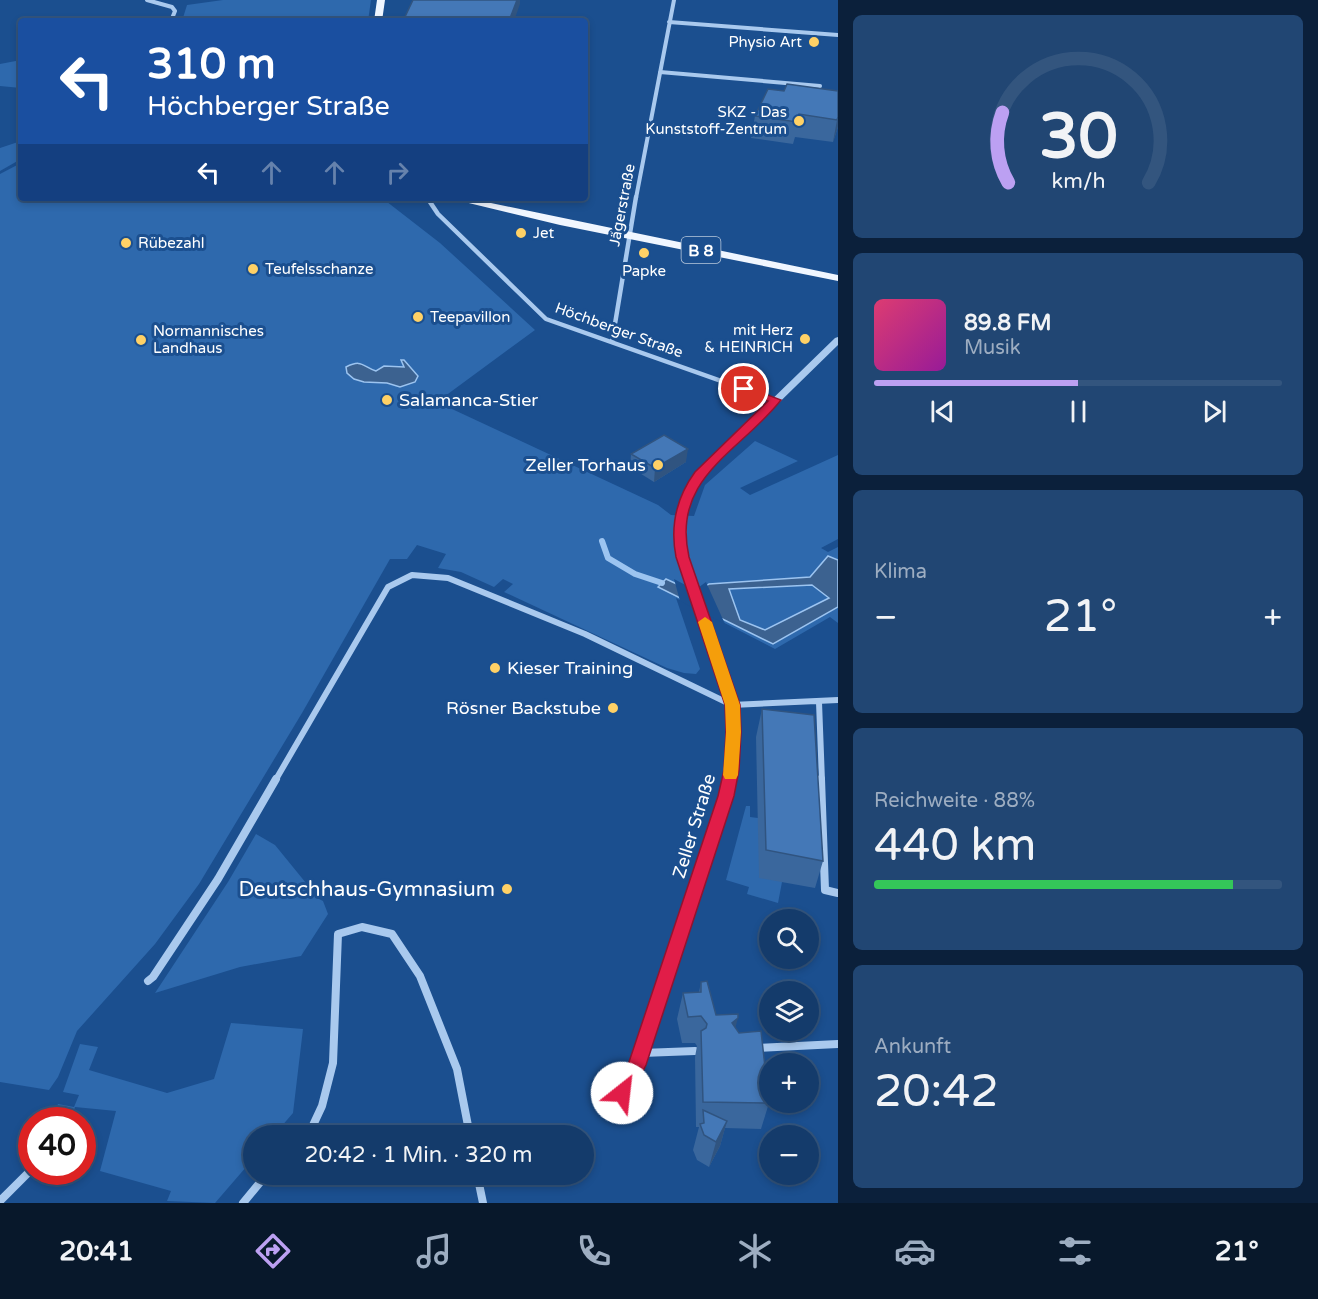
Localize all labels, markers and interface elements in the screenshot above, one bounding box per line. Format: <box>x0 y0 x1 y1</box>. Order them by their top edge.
place label: Physio Art <box>728 33 802 51</box>
marker: Physio Art <box>807 35 821 49</box>
text: 310 m <box>147 39 276 90</box>
icon: left <box>48 42 126 120</box>
text: Höchberger Straße <box>147 90 390 123</box>
text: 30 <box>1039 100 1117 175</box>
place label: SKZ - Das Kunststoff-Zentrum <box>645 103 787 138</box>
marker: SKZ - Das Kunststoff-Zentrum <box>792 114 806 128</box>
icon: left <box>192 156 225 189</box>
icon: ahead <box>255 156 288 189</box>
icon: ahead <box>318 156 351 189</box>
icon: right <box>381 156 414 189</box>
street label: Jägerstraße <box>605 162 639 248</box>
text: km/h <box>1051 169 1105 195</box>
place label: Jet <box>533 224 554 242</box>
marker: Jet <box>514 226 528 240</box>
place label: Rübezahl <box>138 234 205 252</box>
marker: Rübezahl <box>119 236 133 250</box>
road number: B 8 <box>682 237 720 263</box>
marker: Papke <box>637 246 651 260</box>
place label: Teufelsschanze <box>265 260 373 278</box>
marker: Teufelsschanze <box>246 262 260 276</box>
place label: Papke <box>622 262 666 280</box>
street label: Höchberger Straße <box>553 298 685 362</box>
place label: Teepavillon <box>430 308 510 326</box>
marker: Teepavillon <box>411 310 425 324</box>
text: 89.8 FM <box>964 310 1051 336</box>
place label: mit Herz & HEINRICH <box>704 321 793 356</box>
place label: Normannisches Landhaus <box>153 322 264 357</box>
marker: mit Herz & HEINRICH <box>798 332 812 346</box>
marker: Normannisches Landhaus <box>134 333 148 347</box>
text: Musik <box>964 336 1021 360</box>
pin <box>718 363 769 414</box>
icon: arrive <box>727 372 760 405</box>
place label: Salamanca-Stier <box>399 389 538 411</box>
marker: Salamanca-Stier <box>380 393 394 407</box>
icon: previous <box>926 395 959 428</box>
icon: pause <box>1062 395 1095 428</box>
icon: next <box>1198 395 1231 428</box>
place label: Zeller Torhaus <box>525 454 646 476</box>
marker: Zeller Torhaus <box>651 458 665 472</box>
text: Klima <box>874 560 927 584</box>
text: 21° <box>1044 590 1117 644</box>
text: − <box>874 598 898 637</box>
text: + <box>1263 598 1282 637</box>
place label: Kieser Training <box>507 657 633 679</box>
marker: Kieser Training <box>488 661 502 675</box>
place label: Rösner Backstube <box>446 697 601 719</box>
marker: Rösner Backstube <box>606 701 620 715</box>
street label: Zeller Straße <box>668 771 720 881</box>
text: Reichweite · 88% <box>874 789 1035 813</box>
text: 440 km <box>874 819 1036 873</box>
place label: Deutschhaus-Gymnasium <box>239 877 495 902</box>
marker: Deutschhaus-Gymnasium <box>500 882 514 896</box>
map controls <box>759 909 819 1185</box>
button: search <box>759 909 819 969</box>
button: layers <box>759 981 819 1041</box>
text: Ankunft <box>874 1035 951 1059</box>
button: + <box>759 1053 819 1113</box>
position arrow <box>590 1061 654 1125</box>
text: 20:42 <box>874 1065 999 1119</box>
speed limit sign: 40 <box>18 1107 96 1185</box>
button: − <box>759 1125 819 1185</box>
text: 20:42 · 1 Min. · 320 m <box>305 1142 532 1168</box>
icon: directions <box>252 1230 294 1272</box>
icon: music <box>413 1230 455 1272</box>
icon: phone <box>573 1230 615 1272</box>
icon: climate <box>734 1230 776 1272</box>
icon: car <box>894 1230 936 1272</box>
icon: filters <box>1054 1230 1096 1272</box>
text: 20:41 <box>59 1235 134 1268</box>
text: 21° <box>1215 1235 1259 1268</box>

